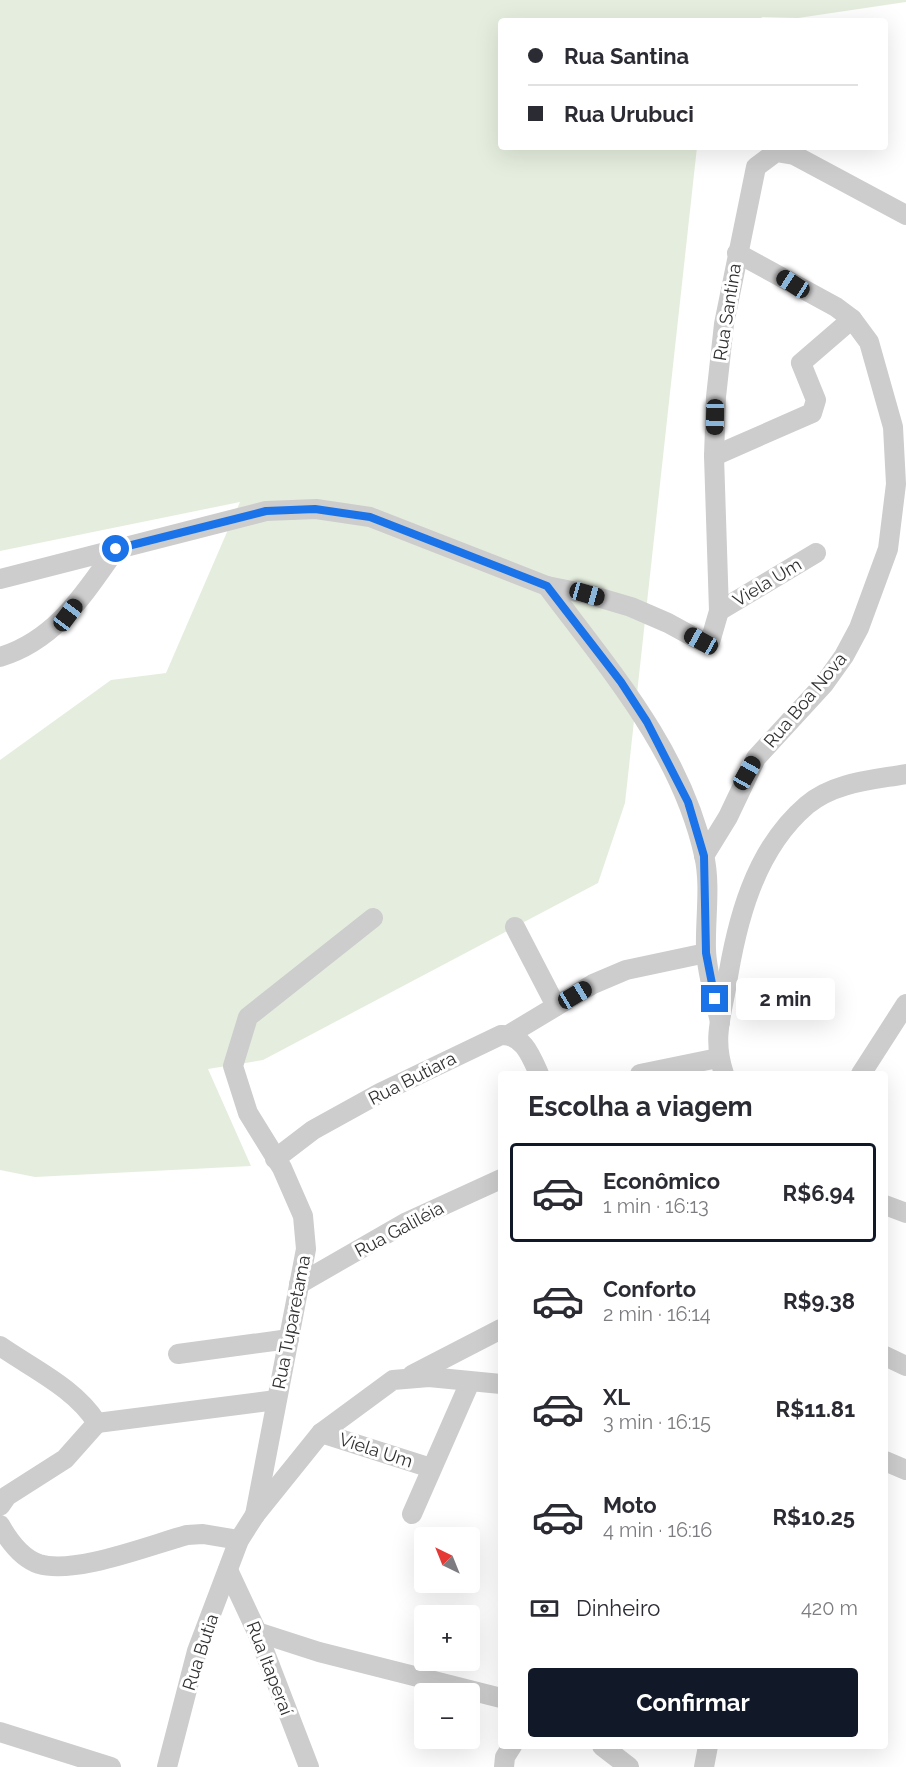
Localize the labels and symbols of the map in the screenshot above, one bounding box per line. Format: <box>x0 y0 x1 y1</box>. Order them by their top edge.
street label: Rua Santina <box>709 262 745 362</box>
car <box>773 267 813 301</box>
car <box>706 399 724 435</box>
route start <box>102 535 129 562</box>
street label: Viela Um <box>729 553 805 611</box>
car <box>567 580 607 608</box>
car <box>50 595 86 635</box>
car <box>681 624 721 658</box>
street label: Rua Boa Nova <box>759 648 851 752</box>
car <box>730 753 764 793</box>
car <box>555 978 595 1012</box>
callout: 2 min <box>736 978 835 1020</box>
route end <box>701 985 728 1012</box>
street label: Rua Butiara <box>365 1047 459 1109</box>
street label: Rua Galiléia <box>351 1197 447 1261</box>
street label: Rua Tuparetama <box>268 1253 314 1391</box>
street label: Viela Um <box>337 1428 415 1472</box>
north arrow <box>414 1527 480 1593</box>
street label: Rua Butia <box>178 1611 222 1693</box>
street label: Rua Itaperaí <box>243 1618 297 1718</box>

